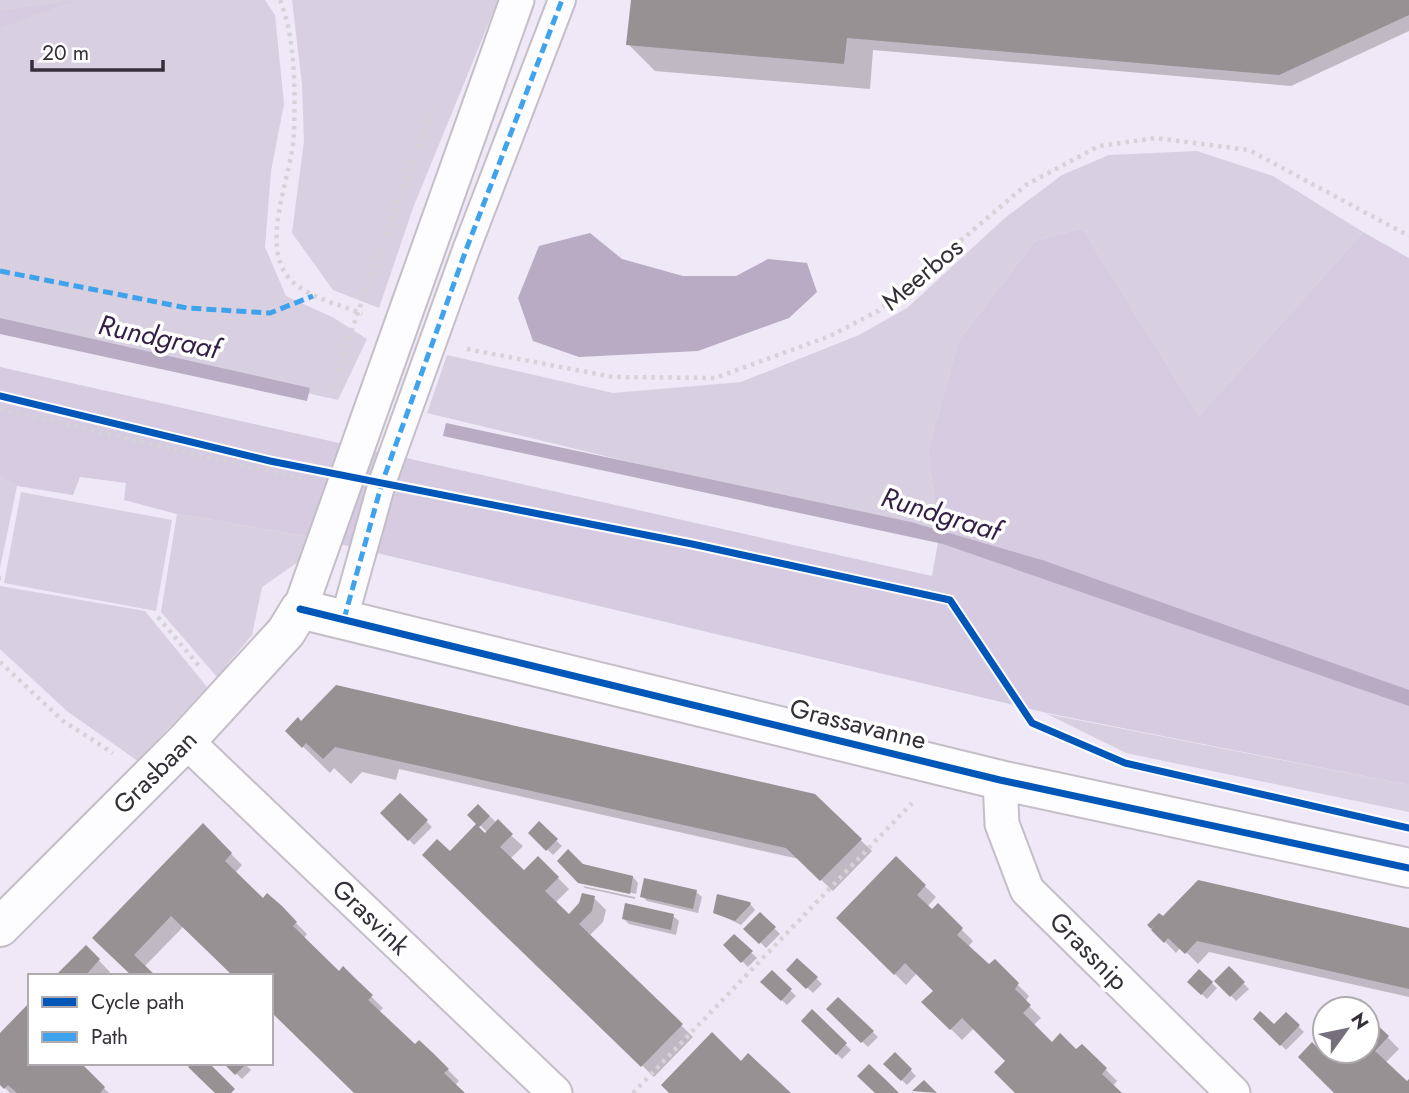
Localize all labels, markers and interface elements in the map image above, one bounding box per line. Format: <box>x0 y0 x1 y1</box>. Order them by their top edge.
scale bar <box>32 28 163 72</box>
text: 20 m <box>42 38 89 68</box>
street label: Meerbos <box>873 229 971 319</box>
water label: Rundgraaf <box>95 304 227 371</box>
water label: Rundgraaf <box>876 476 1010 553</box>
street label: Grassavanne <box>786 689 930 759</box>
street label: Grasbaan <box>104 721 206 823</box>
street label: Grasvink <box>324 870 419 964</box>
street label: Grassnip <box>1041 903 1137 999</box>
legend <box>28 974 273 1065</box>
text: Cycle path <box>91 987 184 1017</box>
north arrow <box>1311 995 1381 1065</box>
text: N <box>1344 1007 1375 1035</box>
text: Path <box>91 1022 128 1052</box>

